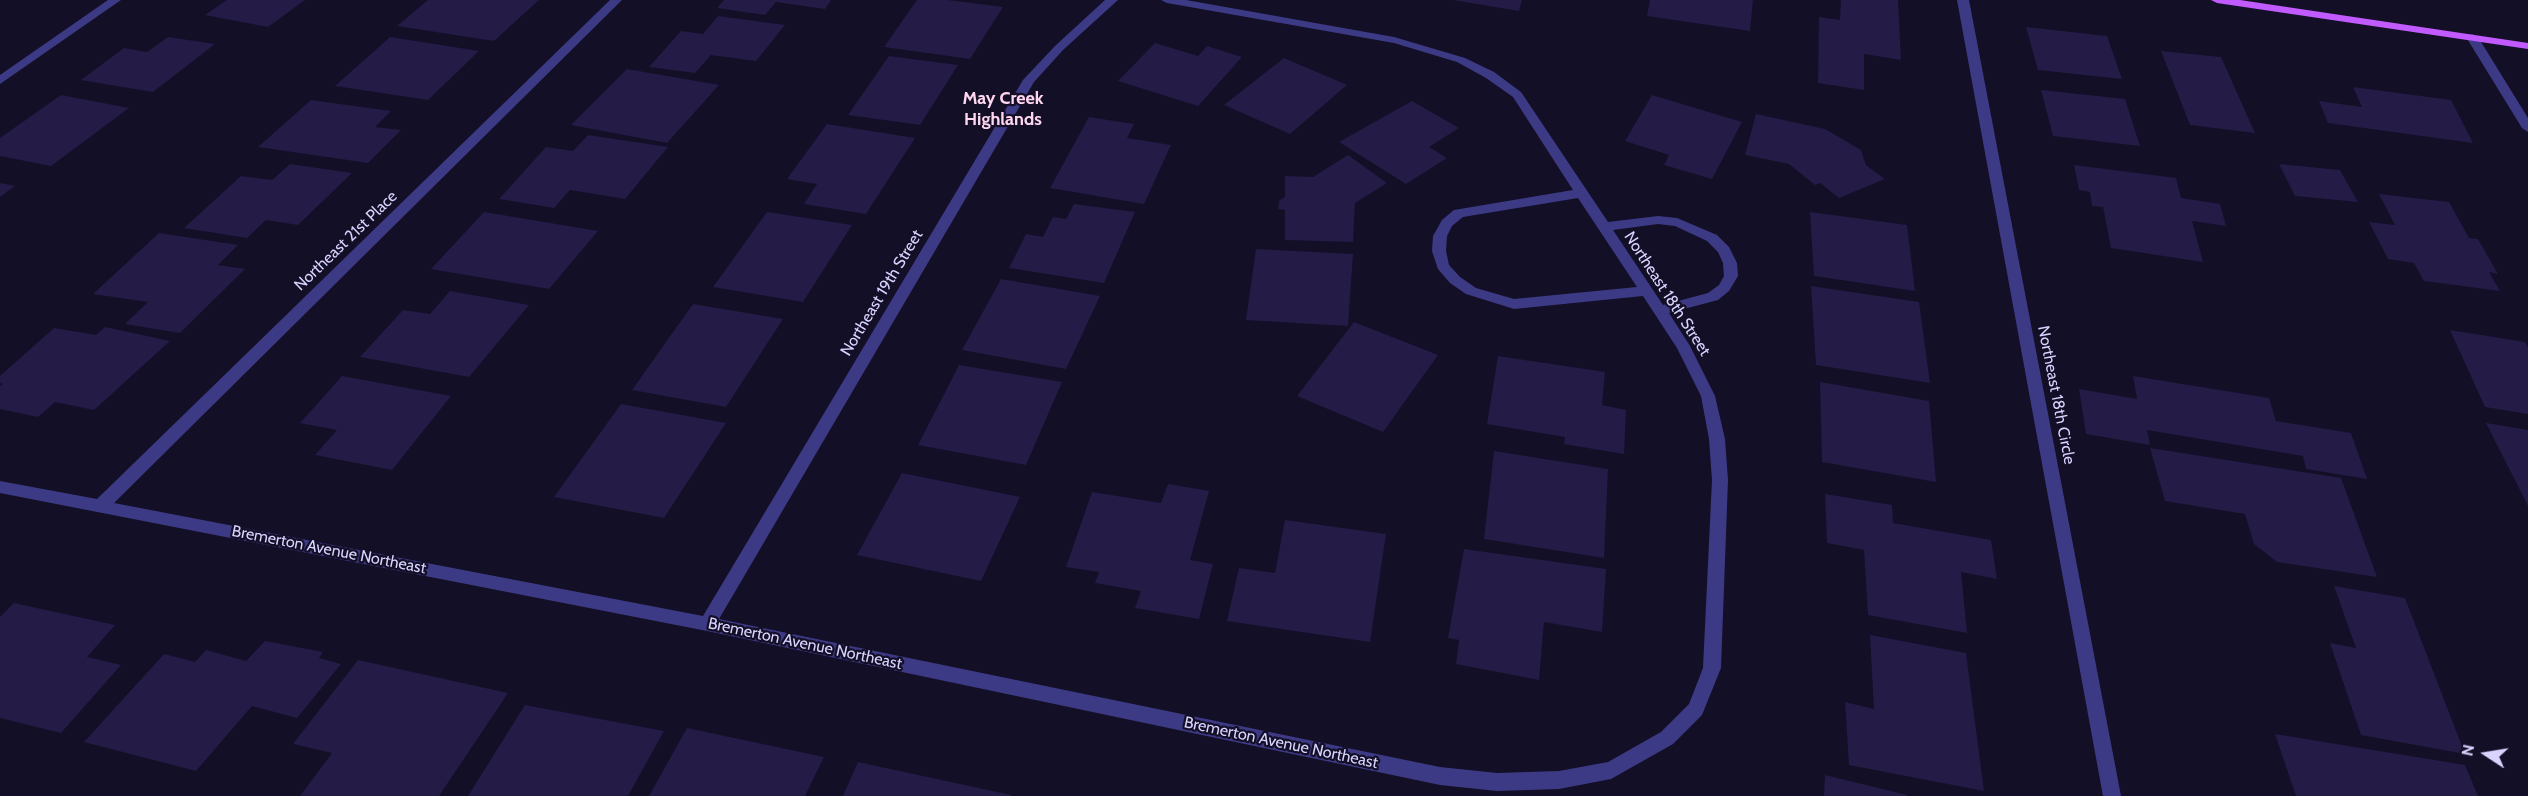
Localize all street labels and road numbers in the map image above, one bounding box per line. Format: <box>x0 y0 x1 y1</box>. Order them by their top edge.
street label: Northeast 21st Place <box>291 187 401 295</box>
street label: Northeast 19th Street <box>837 227 927 359</box>
street label: Northeast 18th Street <box>1620 228 1714 360</box>
street label: Northeast 18th Circle <box>2033 324 2079 466</box>
street label: Bremerton Avenue Northeast <box>230 522 428 578</box>
street label: Bremerton Avenue Northeast <box>706 614 904 674</box>
street label: Bremerton Avenue Northeast <box>1182 713 1380 773</box>

